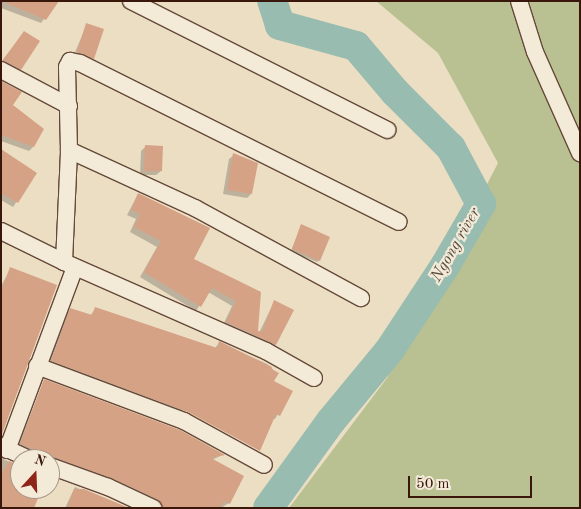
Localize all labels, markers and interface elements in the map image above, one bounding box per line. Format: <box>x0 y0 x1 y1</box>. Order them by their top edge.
water label: Ngong river <box>427 205 485 285</box>
north arrow <box>10 449 60 499</box>
text: N <box>32 452 47 469</box>
scale bar <box>411 466 535 498</box>
text: 50 m <box>416 477 450 492</box>

